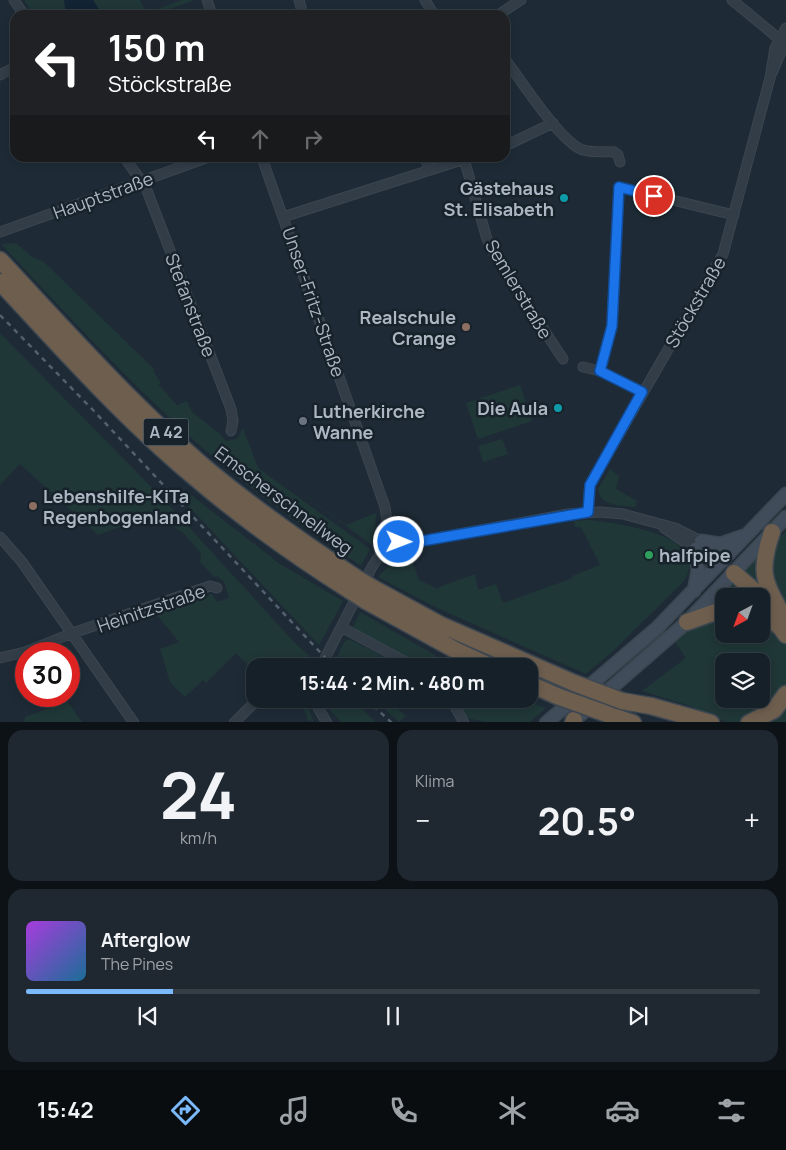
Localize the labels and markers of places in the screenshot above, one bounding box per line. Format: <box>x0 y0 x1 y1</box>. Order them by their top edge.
pin <box>633 175 675 217</box>
place label: Gästehaus St. Elisabeth <box>444 176 554 221</box>
marker: Gästehaus St. Elisabeth <box>558 192 570 204</box>
place label: Realschule Crange <box>360 305 456 350</box>
marker: Realschule Crange <box>460 321 472 333</box>
place label: Die Aula <box>477 396 548 420</box>
place label: Lutherkirche Wanne <box>313 399 425 444</box>
marker: Die Aula <box>552 402 564 414</box>
marker: Lutherkirche Wanne <box>297 415 309 427</box>
place label: Lebenshilfe-KiTa Regenbogenland <box>43 484 191 529</box>
marker: Lebenshilfe-KiTa Regenbogenland <box>27 500 39 512</box>
place label: halfpipe <box>659 543 731 567</box>
marker: halfpipe <box>643 549 655 561</box>

